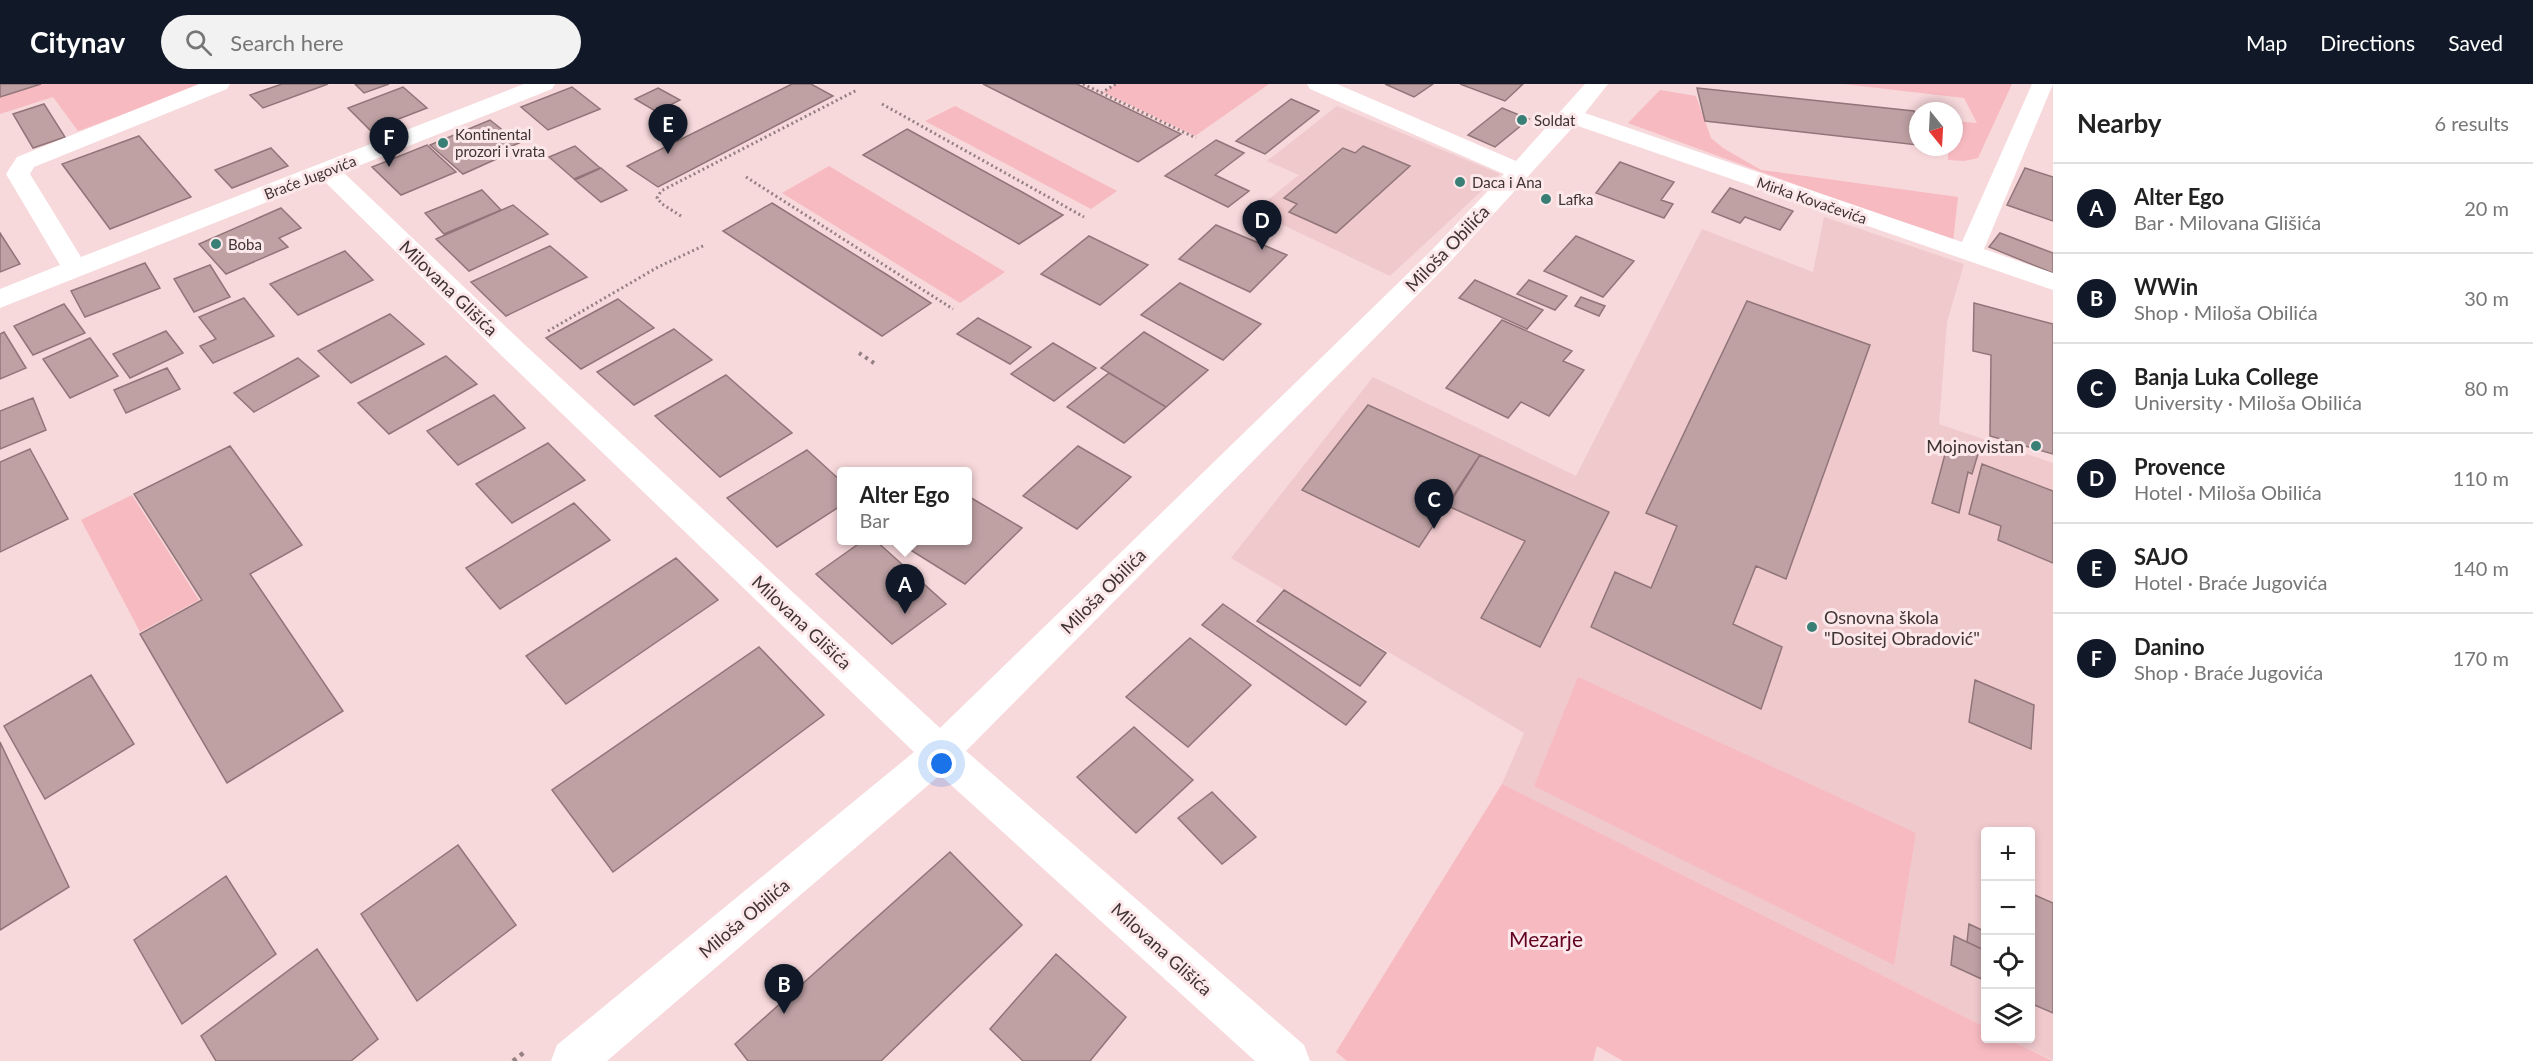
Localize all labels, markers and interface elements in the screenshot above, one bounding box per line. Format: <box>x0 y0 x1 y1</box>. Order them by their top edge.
search box <box>161 15 581 69</box>
text: Citynav <box>30 25 125 59</box>
icon: search <box>182 26 215 59</box>
text: Search here <box>230 29 344 56</box>
text: Map <box>2246 30 2287 55</box>
text: Directions <box>2320 30 2415 55</box>
text: Saved <box>2448 30 2503 55</box>
north arrow <box>1909 102 1963 156</box>
pin: E <box>648 104 688 154</box>
text: Nearby <box>2077 107 2162 139</box>
place label: Soldat <box>1534 111 1576 129</box>
text: 6 results <box>2434 111 2509 135</box>
marker: Soldat <box>1515 113 1529 127</box>
pin: F <box>370 118 408 167</box>
place label: Kontinental prozori i vrata <box>455 125 545 160</box>
marker: Kontinental prozori i vrata <box>436 136 450 150</box>
street label: Braće Jugovića <box>261 151 359 203</box>
place label: Daca i Ana <box>1472 173 1542 191</box>
street label: Mirka Kovačevića <box>1755 173 1869 227</box>
marker: Daca i Ana <box>1453 175 1467 189</box>
text: Alter Ego <box>2134 183 2224 210</box>
place label: Lafka <box>1558 190 1593 208</box>
marker: Lafka <box>1539 192 1553 206</box>
text: A <box>2090 196 2103 220</box>
text: 20 m <box>2464 196 2509 220</box>
pin: D <box>1242 200 1282 250</box>
street label: Miloša Obilića <box>1400 200 1494 296</box>
text: Bar · Milovana Glišića <box>2134 210 2321 234</box>
place label: Boba <box>228 235 262 253</box>
street label: Milovana Glišića <box>395 236 503 340</box>
marker: Boba <box>209 237 223 251</box>
text: WWin <box>2134 273 2198 300</box>
text: B <box>2090 286 2103 310</box>
text: 30 m <box>2464 286 2509 310</box>
text: Shop · Miloša Obilića <box>2134 300 2318 324</box>
text: Banja Luka College <box>2134 363 2318 390</box>
text: C <box>2090 376 2103 400</box>
text: 80 m <box>2464 376 2509 400</box>
text: University · Miloša Obilića <box>2134 390 2362 414</box>
place label: Mojnovistan <box>1926 435 2024 457</box>
marker: Mojnovistan <box>2029 439 2043 453</box>
text: Provence <box>2134 453 2225 480</box>
text: D <box>2089 466 2104 490</box>
text: 110 m <box>2453 466 2509 490</box>
popup <box>837 467 972 545</box>
pin: C <box>1414 480 1454 529</box>
text: Hotel · Miloša Obilića <box>2134 480 2322 504</box>
text: Alter Ego <box>859 481 950 508</box>
text: Bar <box>859 508 889 532</box>
text: SAJO <box>2134 543 2188 570</box>
street label: Miloša Obilića <box>1056 544 1150 638</box>
text: E <box>2091 556 2102 580</box>
text: 140 m <box>2453 556 2509 580</box>
pin: A <box>886 564 924 614</box>
street label: Milovana Glišića <box>748 570 856 674</box>
text: Hotel · Braće Jugovića <box>2134 570 2327 594</box>
place label: Osnovna škola "Dositej Obradović" <box>1824 606 1980 649</box>
marker: Osnovna škola "Dositej Obradović" <box>1805 620 1819 634</box>
text: Danino <box>2134 633 2205 660</box>
text: F <box>2091 646 2102 670</box>
text: 170 m <box>2453 646 2509 670</box>
text: Shop · Braće Jugovića <box>2134 660 2323 684</box>
your location <box>927 749 956 778</box>
map controls <box>1981 827 2035 1043</box>
button: + <box>1981 827 2035 881</box>
street label: Miloša Obilića <box>694 874 794 962</box>
button: − <box>1981 881 2035 935</box>
street label: Milovana Glišića <box>1107 898 1217 1000</box>
park label: Mezarje <box>1509 926 1583 951</box>
button: locate <box>1981 935 2035 989</box>
pin: B <box>764 964 804 1014</box>
button: layers <box>1981 989 2035 1043</box>

